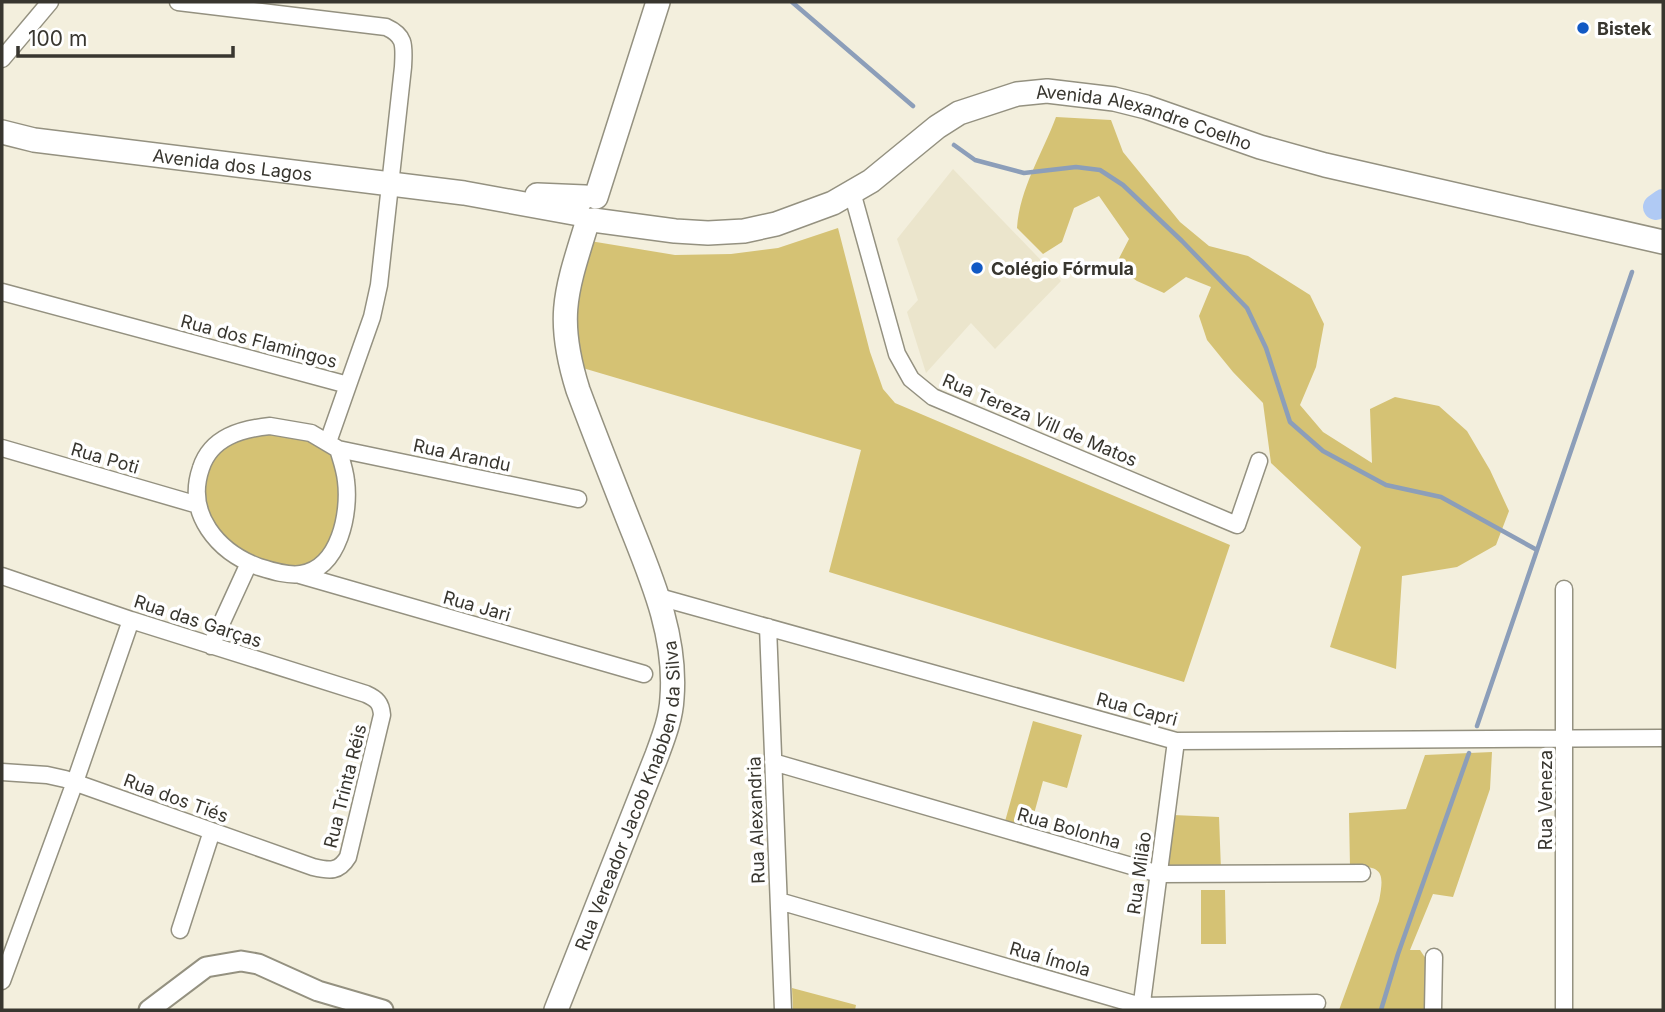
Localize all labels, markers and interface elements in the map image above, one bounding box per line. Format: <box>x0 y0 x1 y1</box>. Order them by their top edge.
scale bar <box>18 14 233 58</box>
place label: Bistek <box>1597 18 1652 39</box>
marker: Bistek <box>1575 20 1591 36</box>
text: 100 m <box>28 26 87 51</box>
street label: Avenida Alexandre Coelho <box>1034 81 1255 154</box>
street label: Avenida dos Lagos <box>151 144 314 185</box>
place label: Colégio Fórmula <box>991 258 1134 279</box>
marker: Colégio Fórmula <box>969 260 985 276</box>
street label: Rua dos Flamingos <box>179 310 339 372</box>
street label: Rua Tereza Vill de Matos <box>940 369 1140 471</box>
street label: Rua Arandu <box>411 434 513 476</box>
street label: Rua Poti <box>69 438 141 478</box>
street label: Rua Jari <box>441 586 513 626</box>
street label: Rua das Garças <box>131 590 265 652</box>
street label: Rua Vereador Jacob Knabben da Silva <box>570 639 683 953</box>
street label: Rua Capri <box>1094 688 1180 730</box>
street label: Rua Trinta Réis <box>319 722 371 850</box>
street label: Rua Veneza <box>1535 750 1556 850</box>
street label: Rua Alexandria <box>743 756 769 884</box>
street label: Rua dos Tiés <box>121 769 231 827</box>
street label: Rua Bolonha <box>1015 803 1123 853</box>
street label: Rua Milão <box>1123 830 1155 916</box>
street label: Rua Ímola <box>1007 936 1093 981</box>

